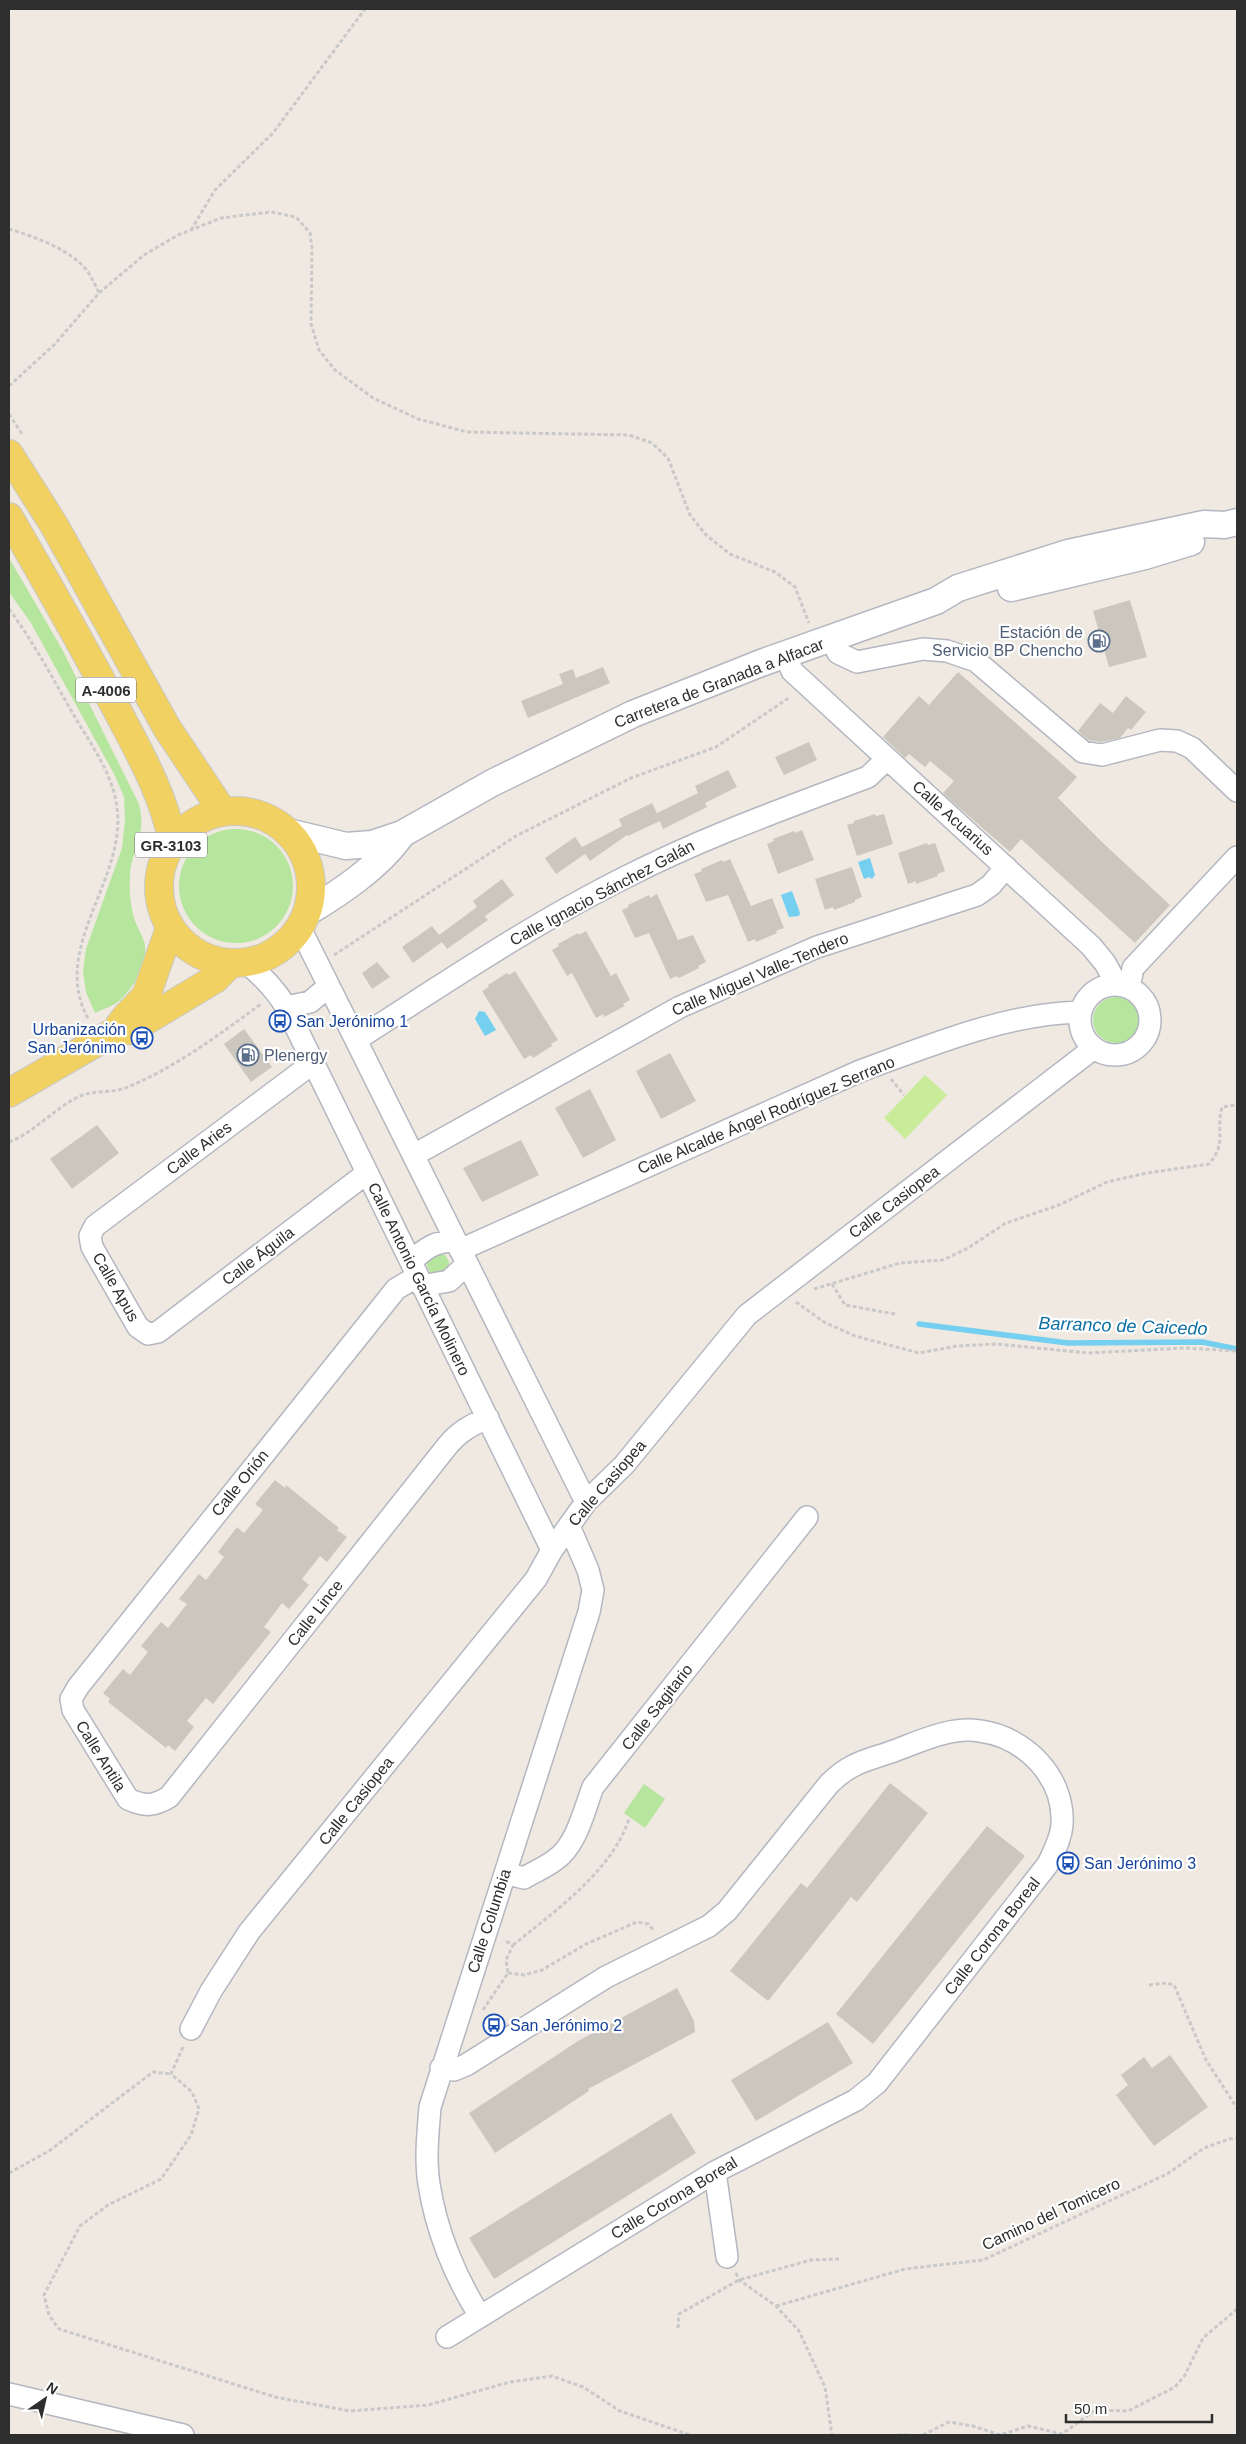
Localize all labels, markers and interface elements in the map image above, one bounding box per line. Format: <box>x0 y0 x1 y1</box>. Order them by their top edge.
place label: Estación de Servicio BP Chencho <box>932 624 1083 659</box>
fuel station icon: Estación de Servicio BP Chencho <box>1087 629 1111 653</box>
street label: Carretera de Granada a Alfacar <box>612 635 827 731</box>
road number: A-4006 <box>76 678 136 702</box>
street label: Calle Acuarius <box>909 777 997 859</box>
road number: GR-3103 <box>135 832 207 858</box>
street label: Calle Ignacio Sánchez Galán <box>507 837 697 949</box>
street label: Calle Miguel Valle-Tendero <box>669 929 851 1019</box>
bus stop icon: San Jerónimo 1 <box>268 1009 292 1033</box>
place label: San Jerónimo 1 <box>296 1013 408 1030</box>
place label: Urbanización San Jerónimo <box>27 1021 126 1056</box>
bus stop icon: Urbanización San Jerónimo <box>130 1026 154 1050</box>
fuel station icon: Plenergy <box>236 1043 260 1067</box>
place label: Plenergy <box>264 1047 327 1064</box>
street label: Calle Alcalde Ángel Rodríguez Serrano <box>635 1052 897 1177</box>
street label: Calle Aries <box>163 1118 235 1178</box>
street label: Calle Casiopea <box>846 1163 943 1241</box>
street label: Calle Antonio García Molinero <box>365 1180 473 1378</box>
street label: Calle Águila <box>218 1223 297 1288</box>
street label: Calle Apus <box>90 1250 142 1324</box>
water label: Barranco de Caicedo <box>1038 1313 1208 1339</box>
street label: Calle Casiopea <box>565 1436 649 1530</box>
street label: Calle Orión <box>208 1447 272 1519</box>
street label: Calle Lince <box>284 1576 346 1649</box>
street label: Calle Sagitario <box>618 1661 696 1753</box>
street label: Calle Antila <box>73 1718 129 1795</box>
street label: Calle Casiopea <box>315 1753 397 1849</box>
bus stop icon: San Jerónimo 3 <box>1056 1851 1080 1875</box>
place label: San Jerónimo 3 <box>1084 1855 1196 1872</box>
street label: Calle Columbia <box>464 1867 514 1975</box>
street label: Calle Corona Boreal <box>941 1874 1043 1998</box>
bus stop icon: San Jerónimo 2 <box>482 2013 506 2037</box>
place label: San Jerónimo 2 <box>510 2017 622 2034</box>
street label: Calle Corona Boreal <box>608 2154 740 2242</box>
street label: Camino del Tomicero <box>979 2175 1123 2253</box>
north arrow <box>20 2374 70 2424</box>
text: N <box>44 2379 61 2398</box>
scale bar <box>1066 2392 1212 2424</box>
text: 50 m <box>1074 2400 1107 2417</box>

